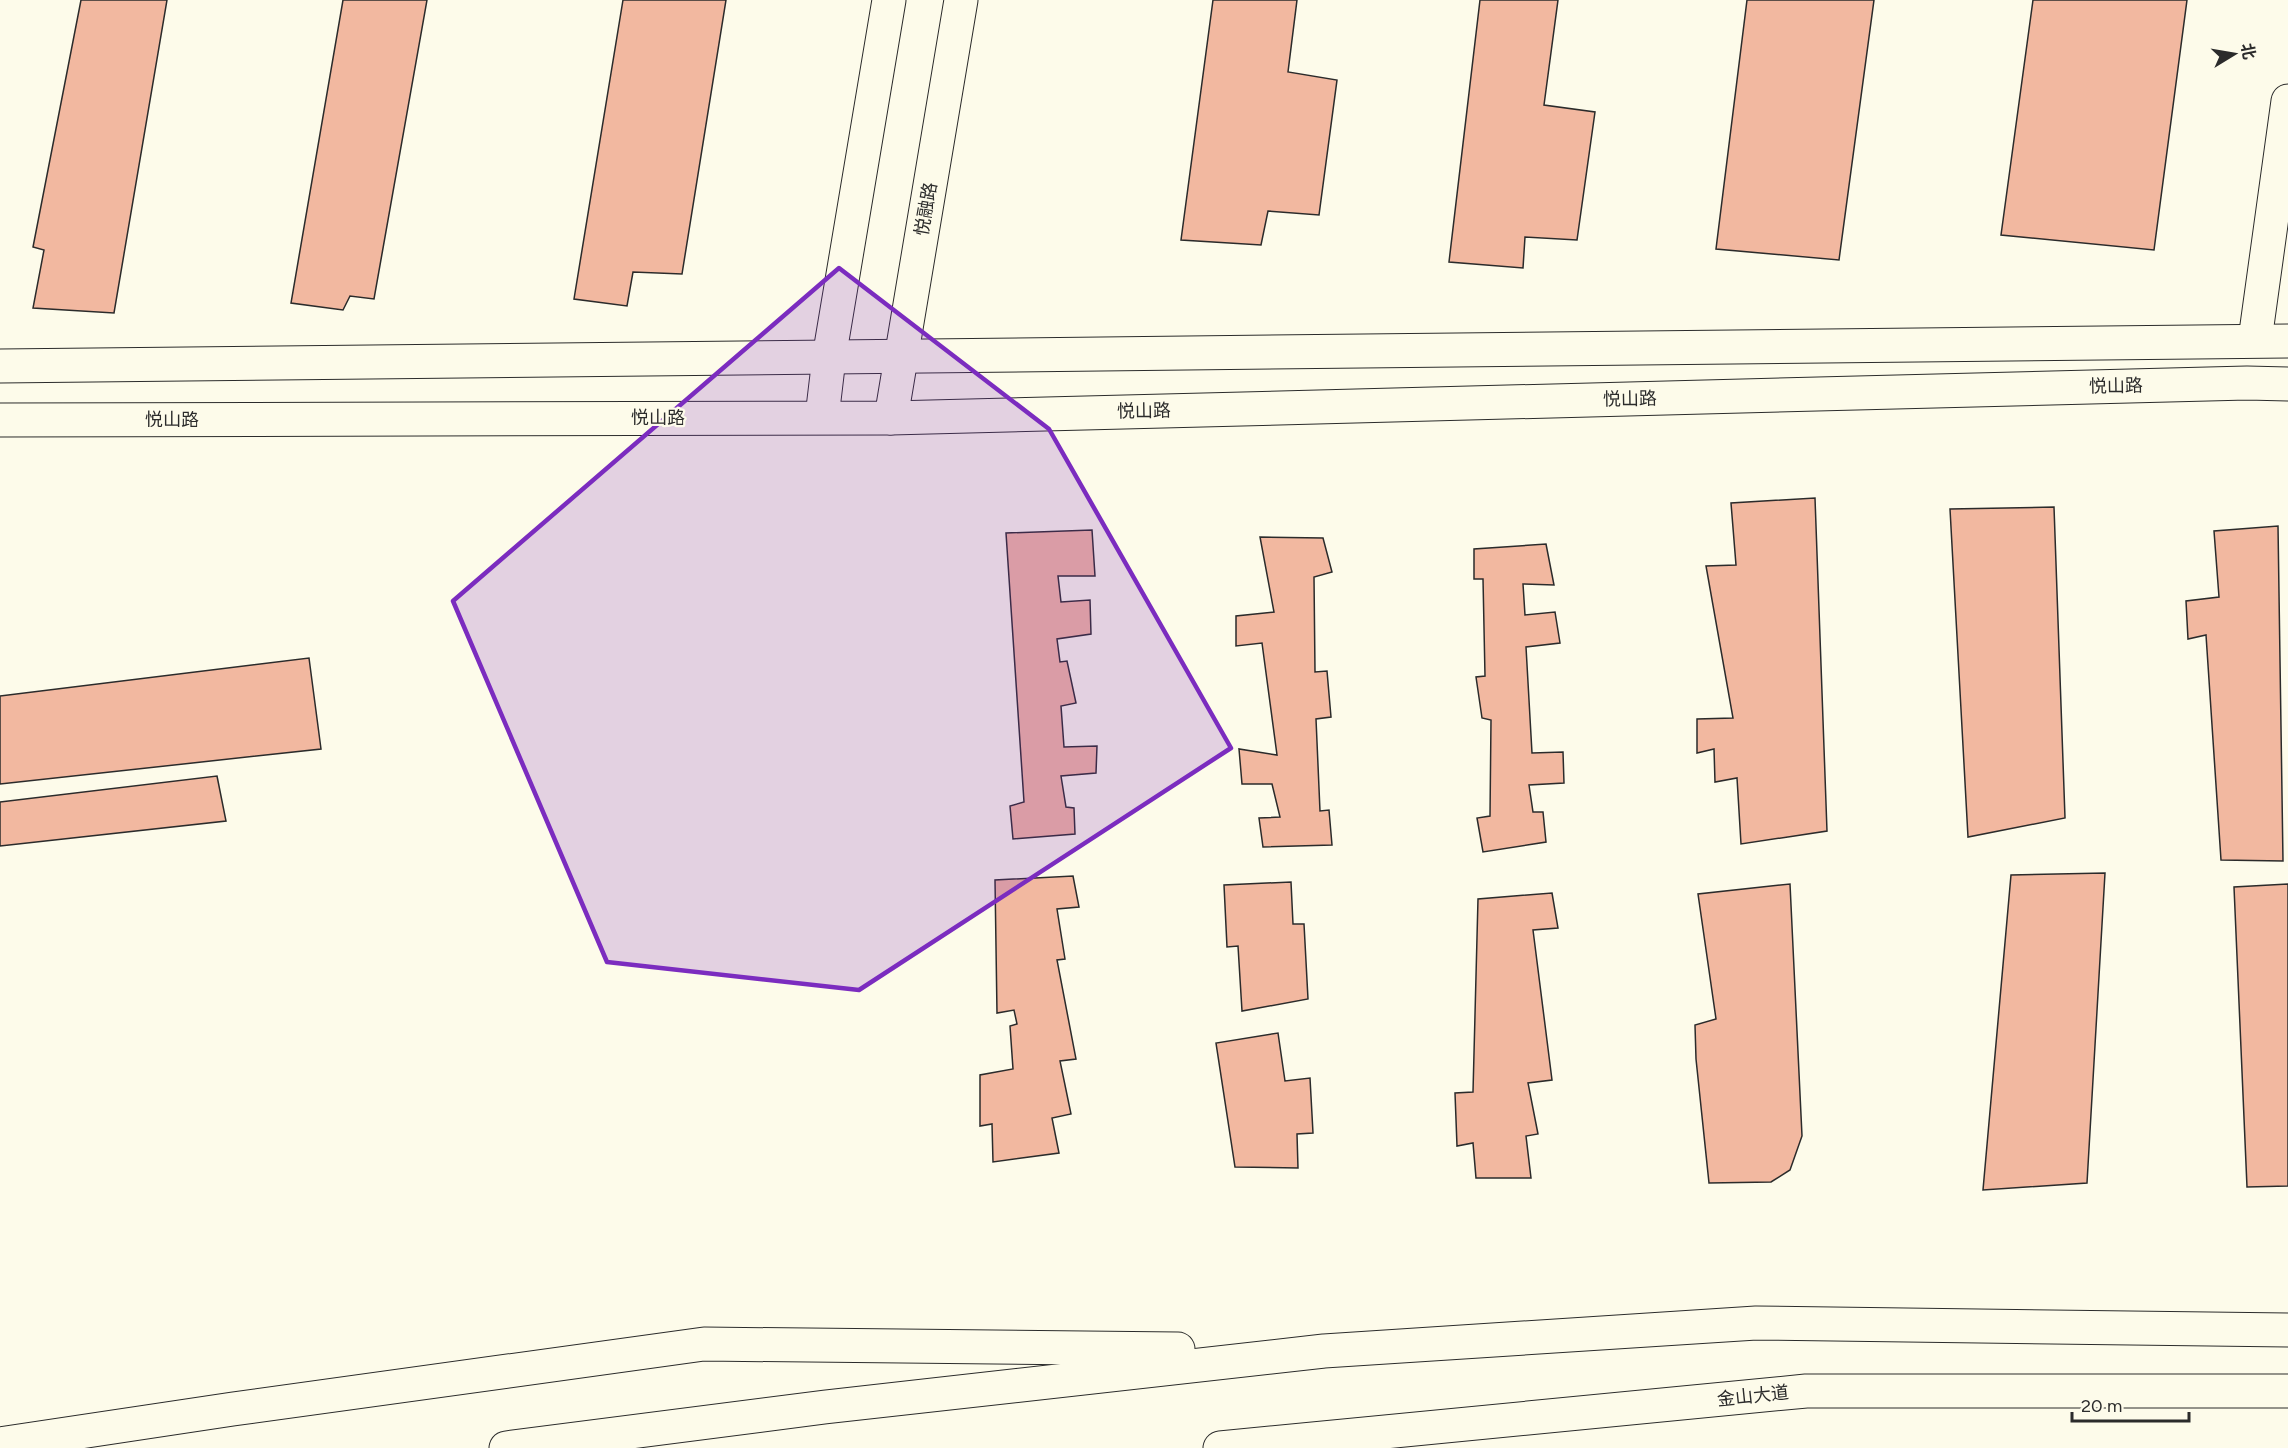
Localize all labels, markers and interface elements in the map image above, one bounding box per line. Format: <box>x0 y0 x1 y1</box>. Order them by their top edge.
north arrow <box>2204 24 2264 84</box>
text: 北 <box>2237 42 2259 61</box>
street label: 悦融路 <box>910 181 942 237</box>
street label: 悦山路 <box>2089 375 2143 397</box>
street label: 悦山路 <box>1603 388 1657 410</box>
street label: 悦山路 <box>1117 400 1171 422</box>
street label: 悦山路 <box>631 407 685 429</box>
street label: 悦山路 <box>145 409 199 431</box>
street label: 金山大道 <box>1716 1381 1790 1411</box>
scale bar <box>2072 1385 2189 1423</box>
text: 20 m <box>2081 1395 2122 1417</box>

